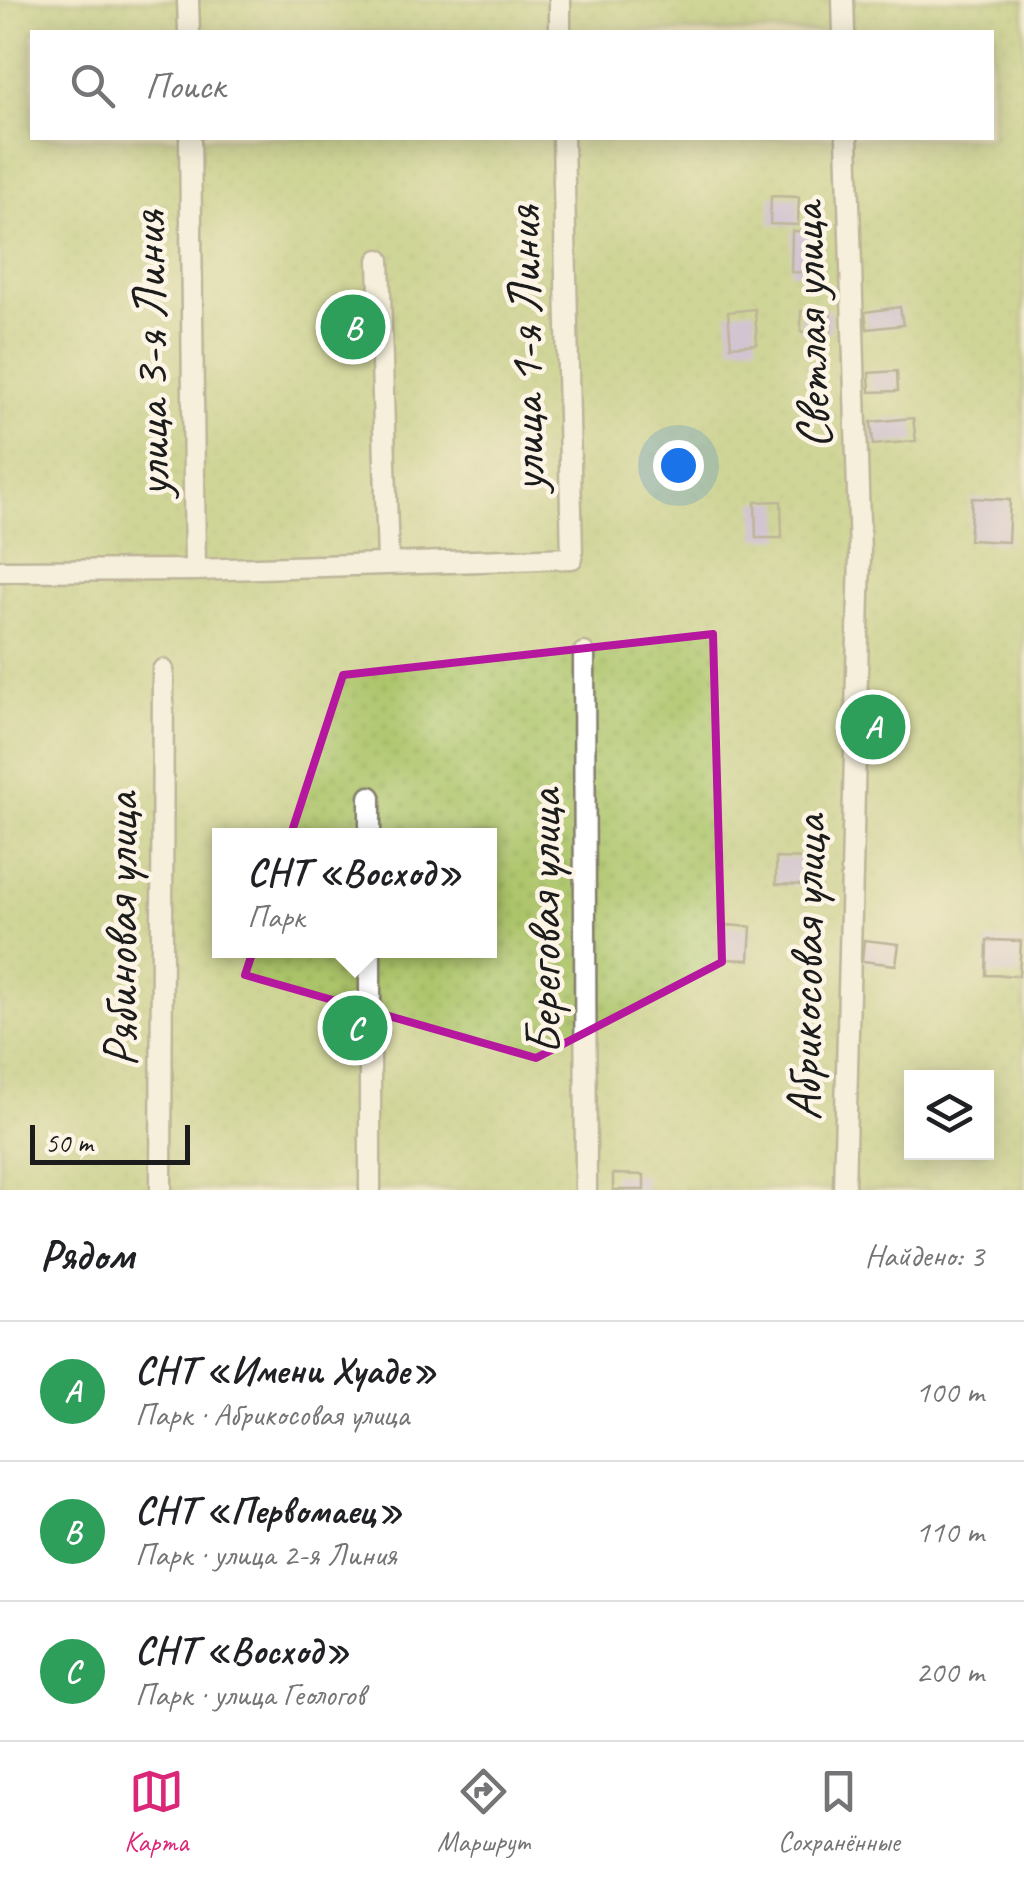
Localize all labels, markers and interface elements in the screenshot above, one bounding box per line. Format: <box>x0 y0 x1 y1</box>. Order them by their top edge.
search box <box>30 30 994 140</box>
icon: search <box>65 58 120 113</box>
text: Поиск <box>145 62 225 109</box>
street label: Светлая улица <box>774 197 846 450</box>
street label: улица 1-я Линия <box>491 204 559 496</box>
street label: улица 3-я Линия <box>116 209 184 501</box>
pin: B <box>320 290 386 364</box>
your location <box>653 440 704 491</box>
pin: A <box>840 690 906 764</box>
street label: Береговая улица <box>512 786 575 1055</box>
street label: Рябиновая улица <box>89 790 152 1067</box>
street label: Абрикосовая улица <box>772 812 840 1121</box>
popup <box>212 828 497 958</box>
text: СНТ «Восход» <box>247 849 462 896</box>
text: Парк <box>247 896 304 937</box>
pin: C <box>322 990 388 1066</box>
map controls <box>904 1070 994 1160</box>
button: layers <box>904 1070 994 1160</box>
scale bar <box>30 1120 190 1164</box>
text: 50 m <box>45 1125 93 1160</box>
text: Рядом <box>40 1229 134 1282</box>
text: Найдено: 3 <box>865 1235 984 1276</box>
text: СНТ «Имени Хуаде» <box>135 1347 437 1394</box>
text: A <box>64 1371 81 1412</box>
text: 100 m <box>915 1371 984 1412</box>
text: Парк · Абрикосовая улица <box>135 1394 409 1435</box>
text: СНТ «Первомаец» <box>135 1487 403 1534</box>
text: B <box>64 1511 81 1552</box>
text: 110 m <box>915 1511 984 1552</box>
text: Парк · улица 2-я Линия <box>135 1534 397 1575</box>
text: СНТ «Восход» <box>135 1627 349 1674</box>
text: C <box>65 1651 80 1692</box>
text: 200 m <box>915 1651 984 1692</box>
text: Парк · улица Геологов <box>135 1674 364 1715</box>
tab: Карта <box>124 1764 188 1859</box>
tab: Маршрут <box>437 1764 529 1859</box>
tab: Сохранённые <box>778 1764 900 1859</box>

